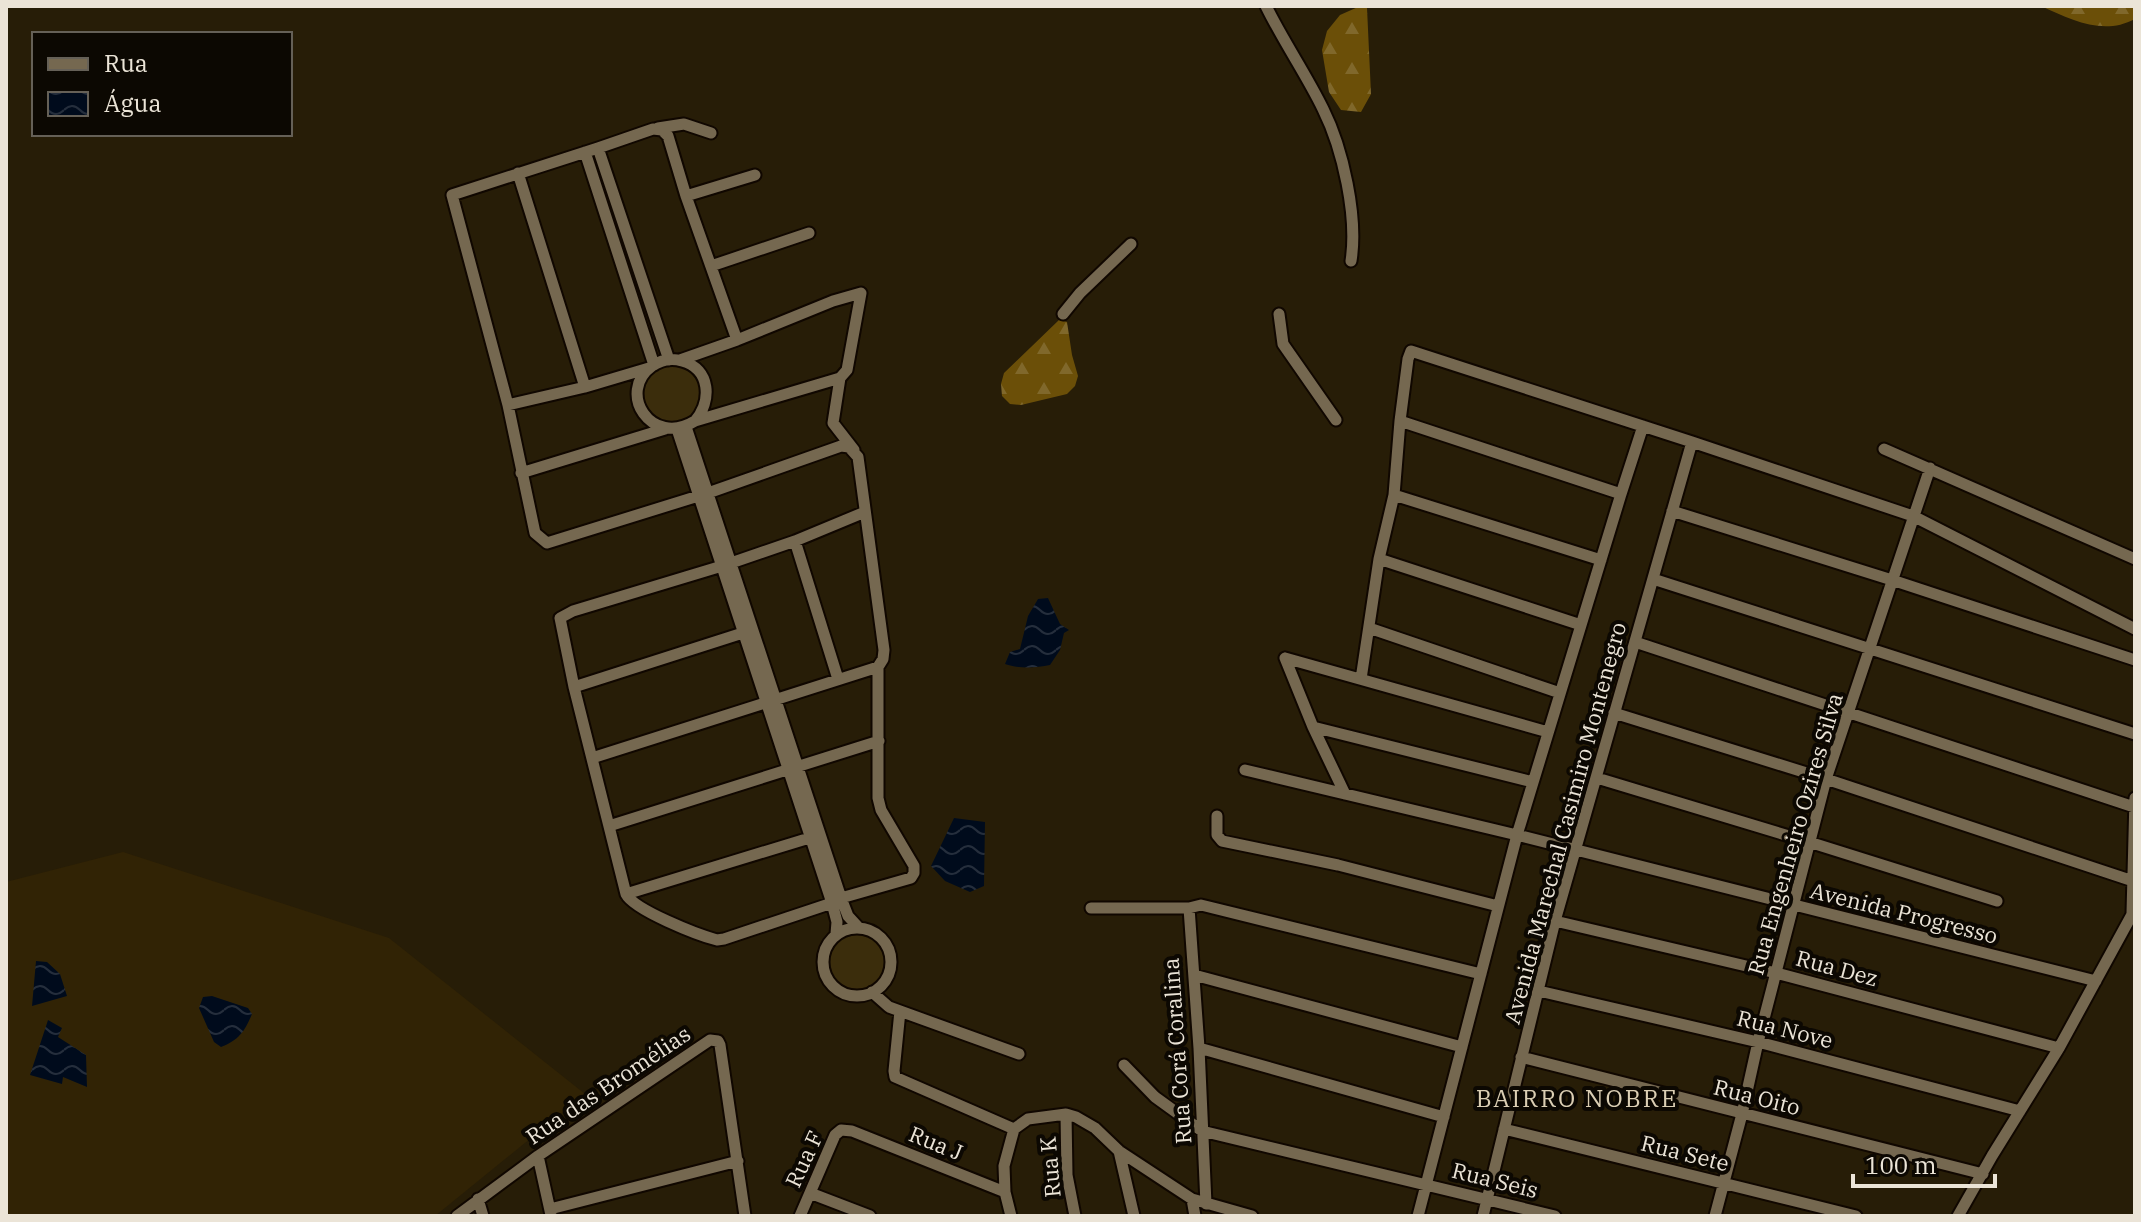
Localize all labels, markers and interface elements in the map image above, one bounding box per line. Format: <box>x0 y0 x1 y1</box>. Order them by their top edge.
legend <box>32 32 292 136</box>
text: Rua <box>104 47 148 79</box>
text: Água <box>104 87 161 119</box>
street label: Avenida Marechal Casimiro Montenegro <box>1497 619 1632 1027</box>
street label: Rua Engenheiro Ozires Silva <box>1740 689 1849 978</box>
street label: Avenida Progresso <box>1807 875 2001 950</box>
street label: Rua Dez <box>1793 943 1881 992</box>
street label: Rua Corá Coralina <box>1156 957 1197 1145</box>
street label: Rua Nove <box>1734 1003 1836 1054</box>
street label: Rua das Bromélias <box>520 1019 696 1150</box>
street label: Rua Oito <box>1711 1072 1803 1121</box>
district label: BAIRRO NOBRE <box>1476 1082 1678 1114</box>
street label: Rua J <box>905 1119 967 1166</box>
street label: Rua F <box>778 1126 829 1192</box>
street label: Rua Sete <box>1638 1128 1732 1177</box>
street label: Rua K <box>1032 1135 1067 1199</box>
scale bar <box>1853 1138 1995 1188</box>
text: 100 m <box>1865 1149 1937 1181</box>
street label: Rua Seis <box>1449 1155 1541 1204</box>

